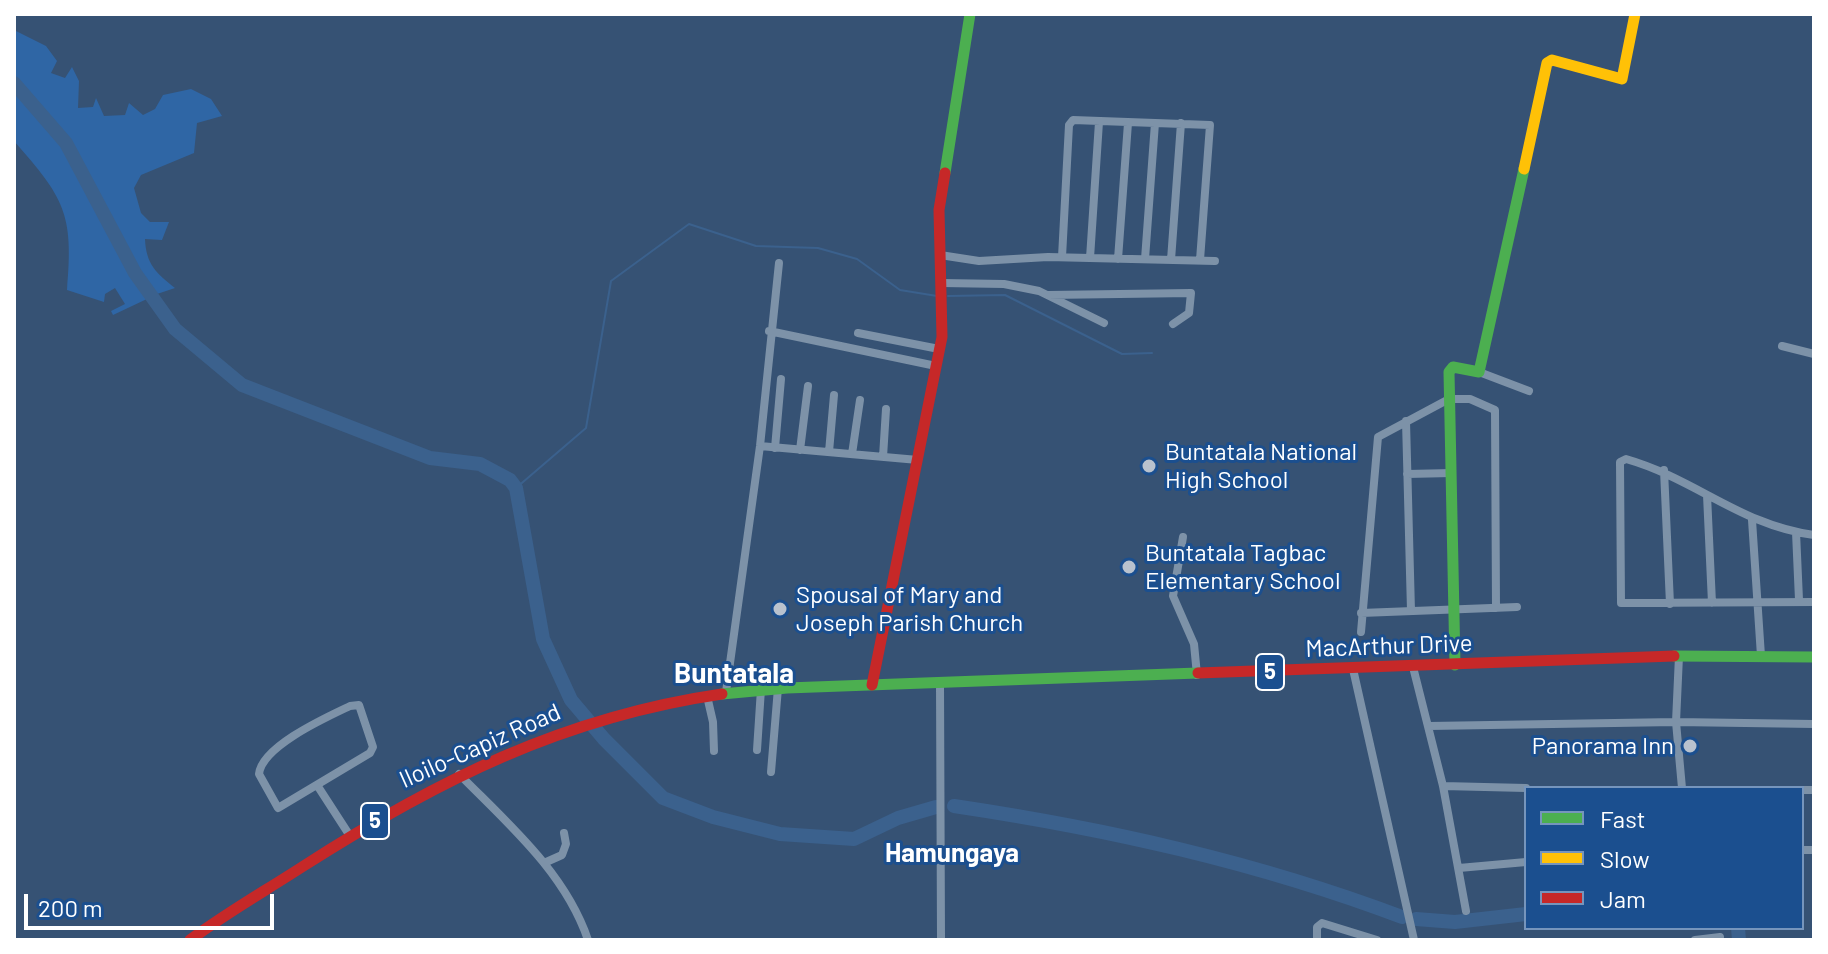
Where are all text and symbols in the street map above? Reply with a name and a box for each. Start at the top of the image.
place label: Buntatala National High School [1165,438,1357,494]
marker: Buntatala National High School [1140,457,1158,475]
place label: Buntatala Tagbac Elementary School [1145,539,1340,595]
marker: Buntatala Tagbac Elementary School [1120,558,1138,576]
place label: Spousal of Mary and Joseph Parish Church [796,581,1023,637]
marker: Spousal of Mary and Joseph Parish Church [771,600,789,618]
street label: MacArthur Drive [1305,629,1473,663]
road number: 5 [1256,654,1284,690]
district label: Buntatala [674,657,794,691]
street label: Iloilo-Capiz Road [395,698,565,794]
place label: Panorama Inn [1532,732,1674,760]
marker: Panorama Inn [1681,737,1699,755]
legend [1524,786,1804,930]
road number: 5 [361,803,389,839]
text: Fast [1600,804,1645,833]
district label: Hamungaya [885,837,1019,869]
text: Slow [1600,844,1649,873]
scale bar [28,878,278,928]
text: Jam [1600,884,1646,913]
text: 200 m [38,893,103,922]

